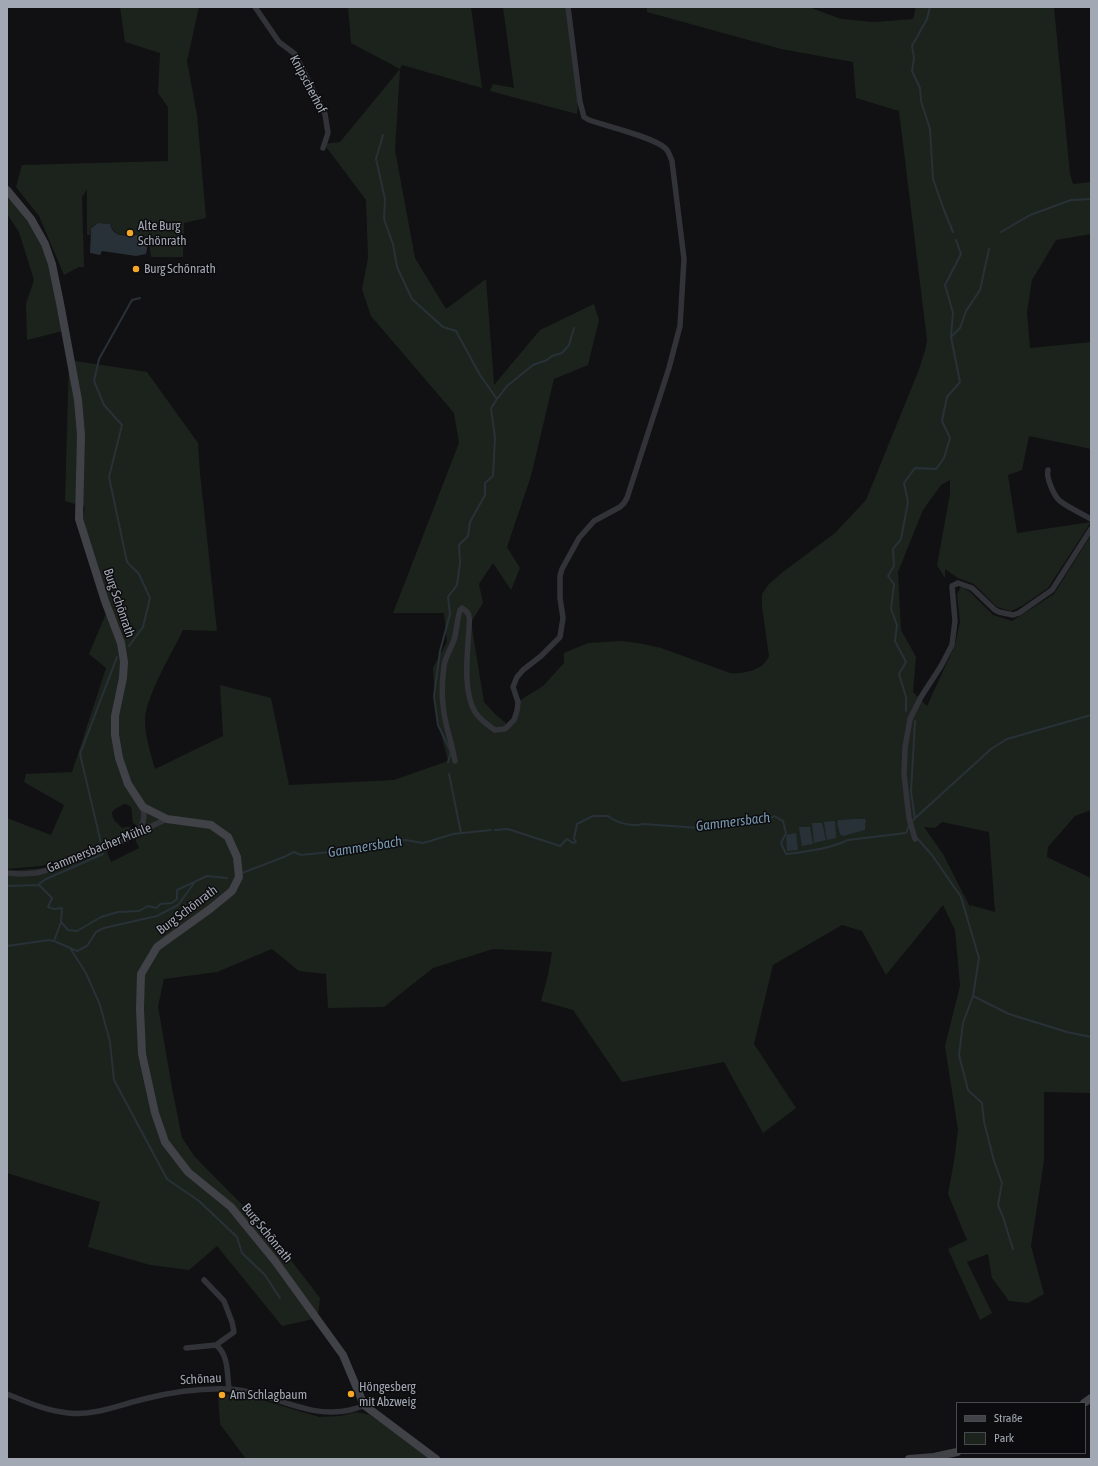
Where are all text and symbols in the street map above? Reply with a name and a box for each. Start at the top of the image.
street label: Knipscherhof [286,52,330,116]
place label: Alte Burg Schönrath [138,218,187,249]
marker: Alte Burg Schönrath [125,228,135,238]
place label: Burg Schönrath [144,261,216,277]
marker: Burg Schönrath [131,264,141,274]
street label: Burg Schönrath [100,566,138,640]
water label: Gammersbach [695,809,771,835]
street label: Gammersbacher Mühle [44,820,154,876]
water label: Gammersbach [327,833,403,861]
street label: Burg Schönrath [154,882,220,938]
street label: Burg Schönrath [238,1200,296,1266]
street label: Schönau [180,1370,222,1388]
place label: Höngesberg mit Abzweig [359,1379,416,1410]
place label: Am Schlagbaum [230,1387,307,1403]
marker: Höngesberg mit Abzweig [346,1389,356,1399]
marker: Am Schlagbaum [217,1390,227,1400]
legend [956,1402,1086,1454]
text: Straße [994,1411,1022,1425]
text: Park [994,1431,1014,1445]

